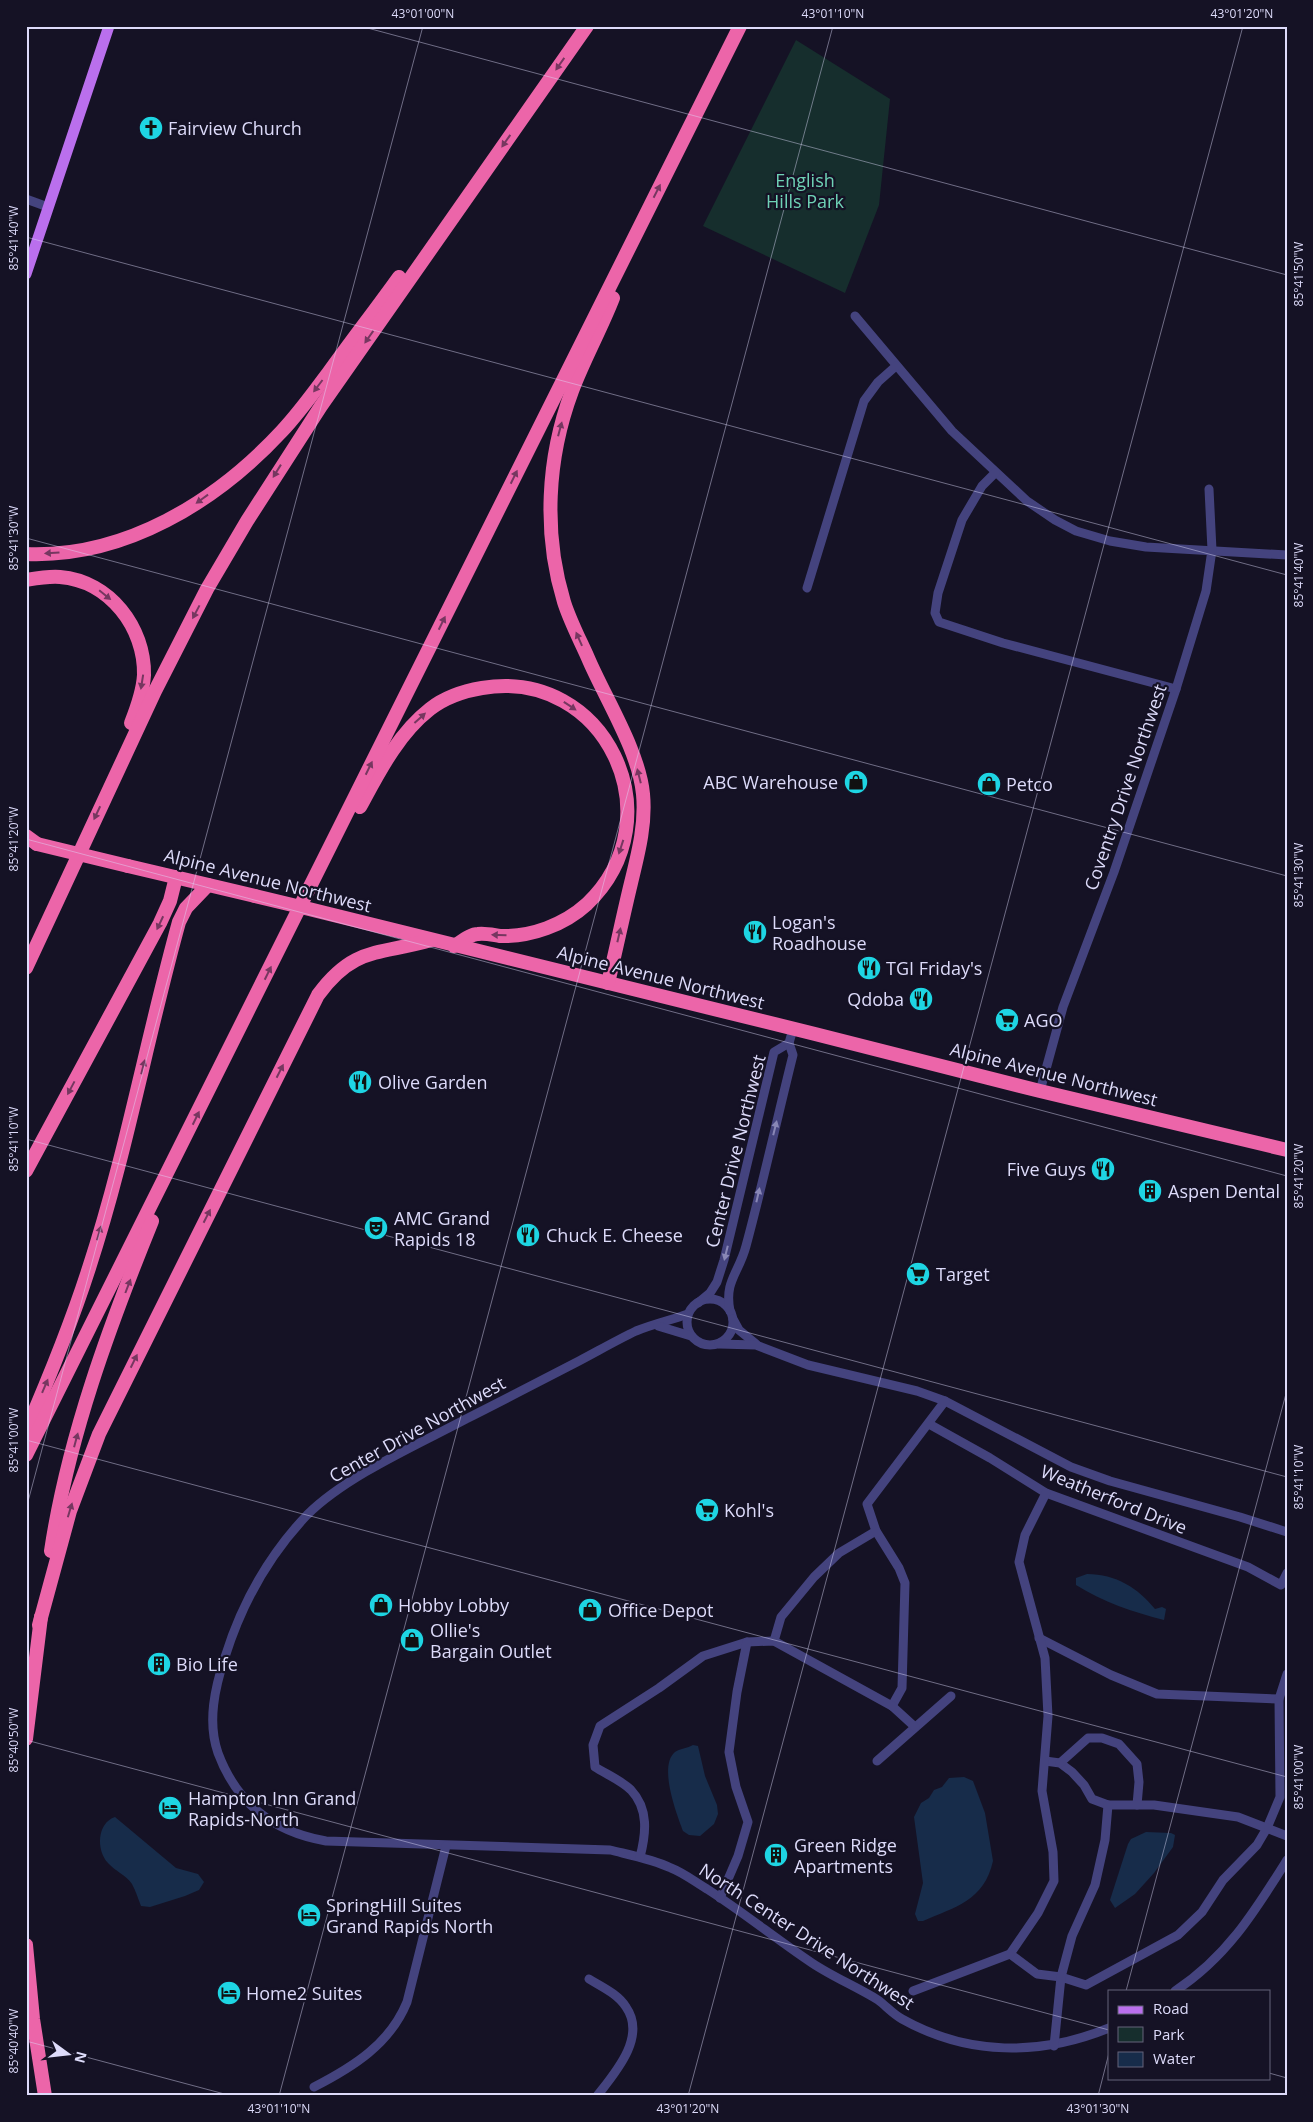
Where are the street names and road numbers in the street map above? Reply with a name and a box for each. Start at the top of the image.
street label: Coventry Drive Northwest [1078,681,1172,893]
street label: Alpine Avenue Northwest [162,843,374,917]
street label: Alpine Avenue Northwest [555,940,767,1014]
street label: Alpine Avenue Northwest [948,1037,1160,1111]
street label: Center Drive Northwest [699,1052,771,1250]
street label: Center Drive Northwest [325,1371,509,1487]
street label: Weatherford Drive [1037,1459,1191,1539]
street label: North Center Drive Northwest [695,1857,919,2015]

